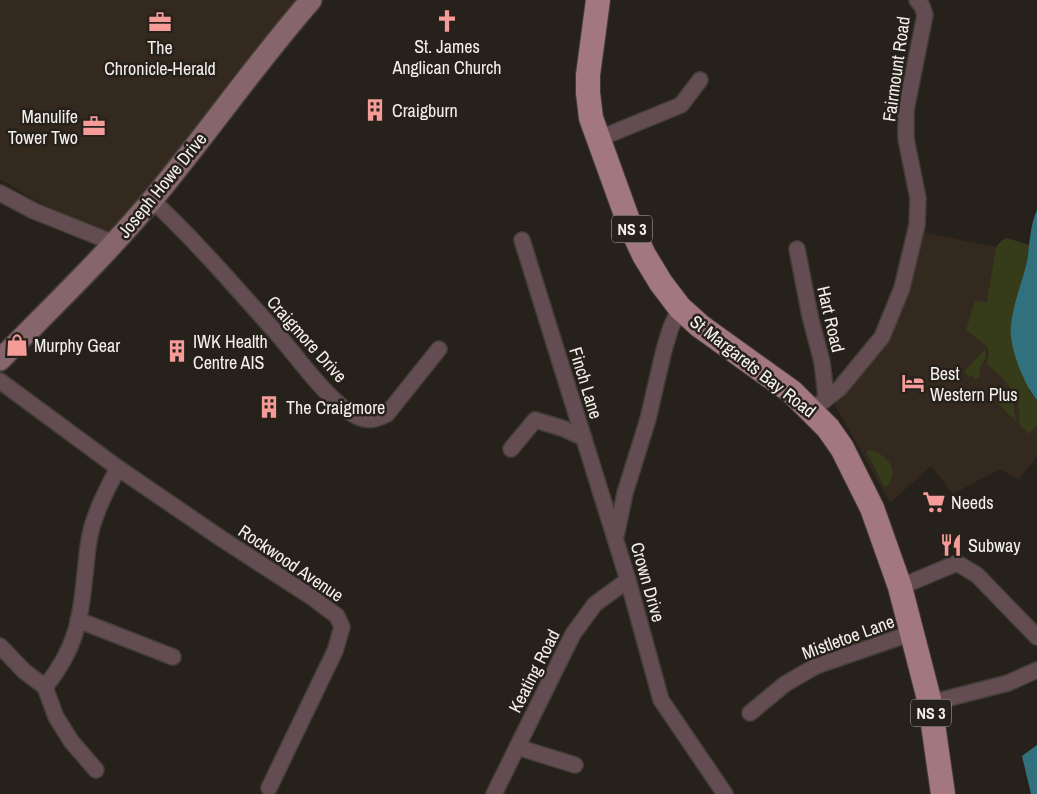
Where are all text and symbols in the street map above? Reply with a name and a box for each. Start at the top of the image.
church icon: St. James Anglican Church [434,8,460,34]
office icon: The Chronicle-Herald [147,9,173,35]
street label: Fairmount Road [876,15,916,123]
place label: St. James Anglican Church [391,34,502,80]
place label: The Chronicle-Herald [104,35,216,81]
building icon: Craigburn [362,97,388,123]
place label: Craigburn [392,98,458,123]
place label: Manulife Tower Two [8,104,78,150]
office icon: Manulife Tower Two [81,113,107,139]
street label: Joseph Howe Drive [112,127,212,243]
road number: NS 3 [612,215,652,242]
street label: Hart Road [811,283,851,355]
street label: Craigmore Drive [261,290,353,388]
street label: St Margarets Bay Road [685,309,821,423]
place label: IWK Health Centre AIS [193,329,268,375]
shop icon: Murphy Gear [4,332,30,358]
place label: Murphy Gear [34,333,120,358]
building icon: IWK Health Centre AIS [164,338,190,364]
street label: Finch Lane [563,344,609,422]
place label: Best Western Plus [930,361,1018,407]
hotel icon: Best Western Plus [900,370,926,396]
building icon: The Craigmore [256,394,282,420]
place label: The Craigmore [286,395,385,420]
supermarket icon: Needs [921,489,947,515]
place label: Needs [951,490,994,515]
street label: Rockwood Avenue [233,519,349,607]
restaurant icon: Subway [938,532,964,558]
place label: Subway [968,533,1021,558]
street label: Crown Drive [625,539,671,625]
street label: Mistletoe Lane [798,609,898,665]
street label: Keating Road [502,625,566,717]
road number: NS 3 [911,700,951,726]

